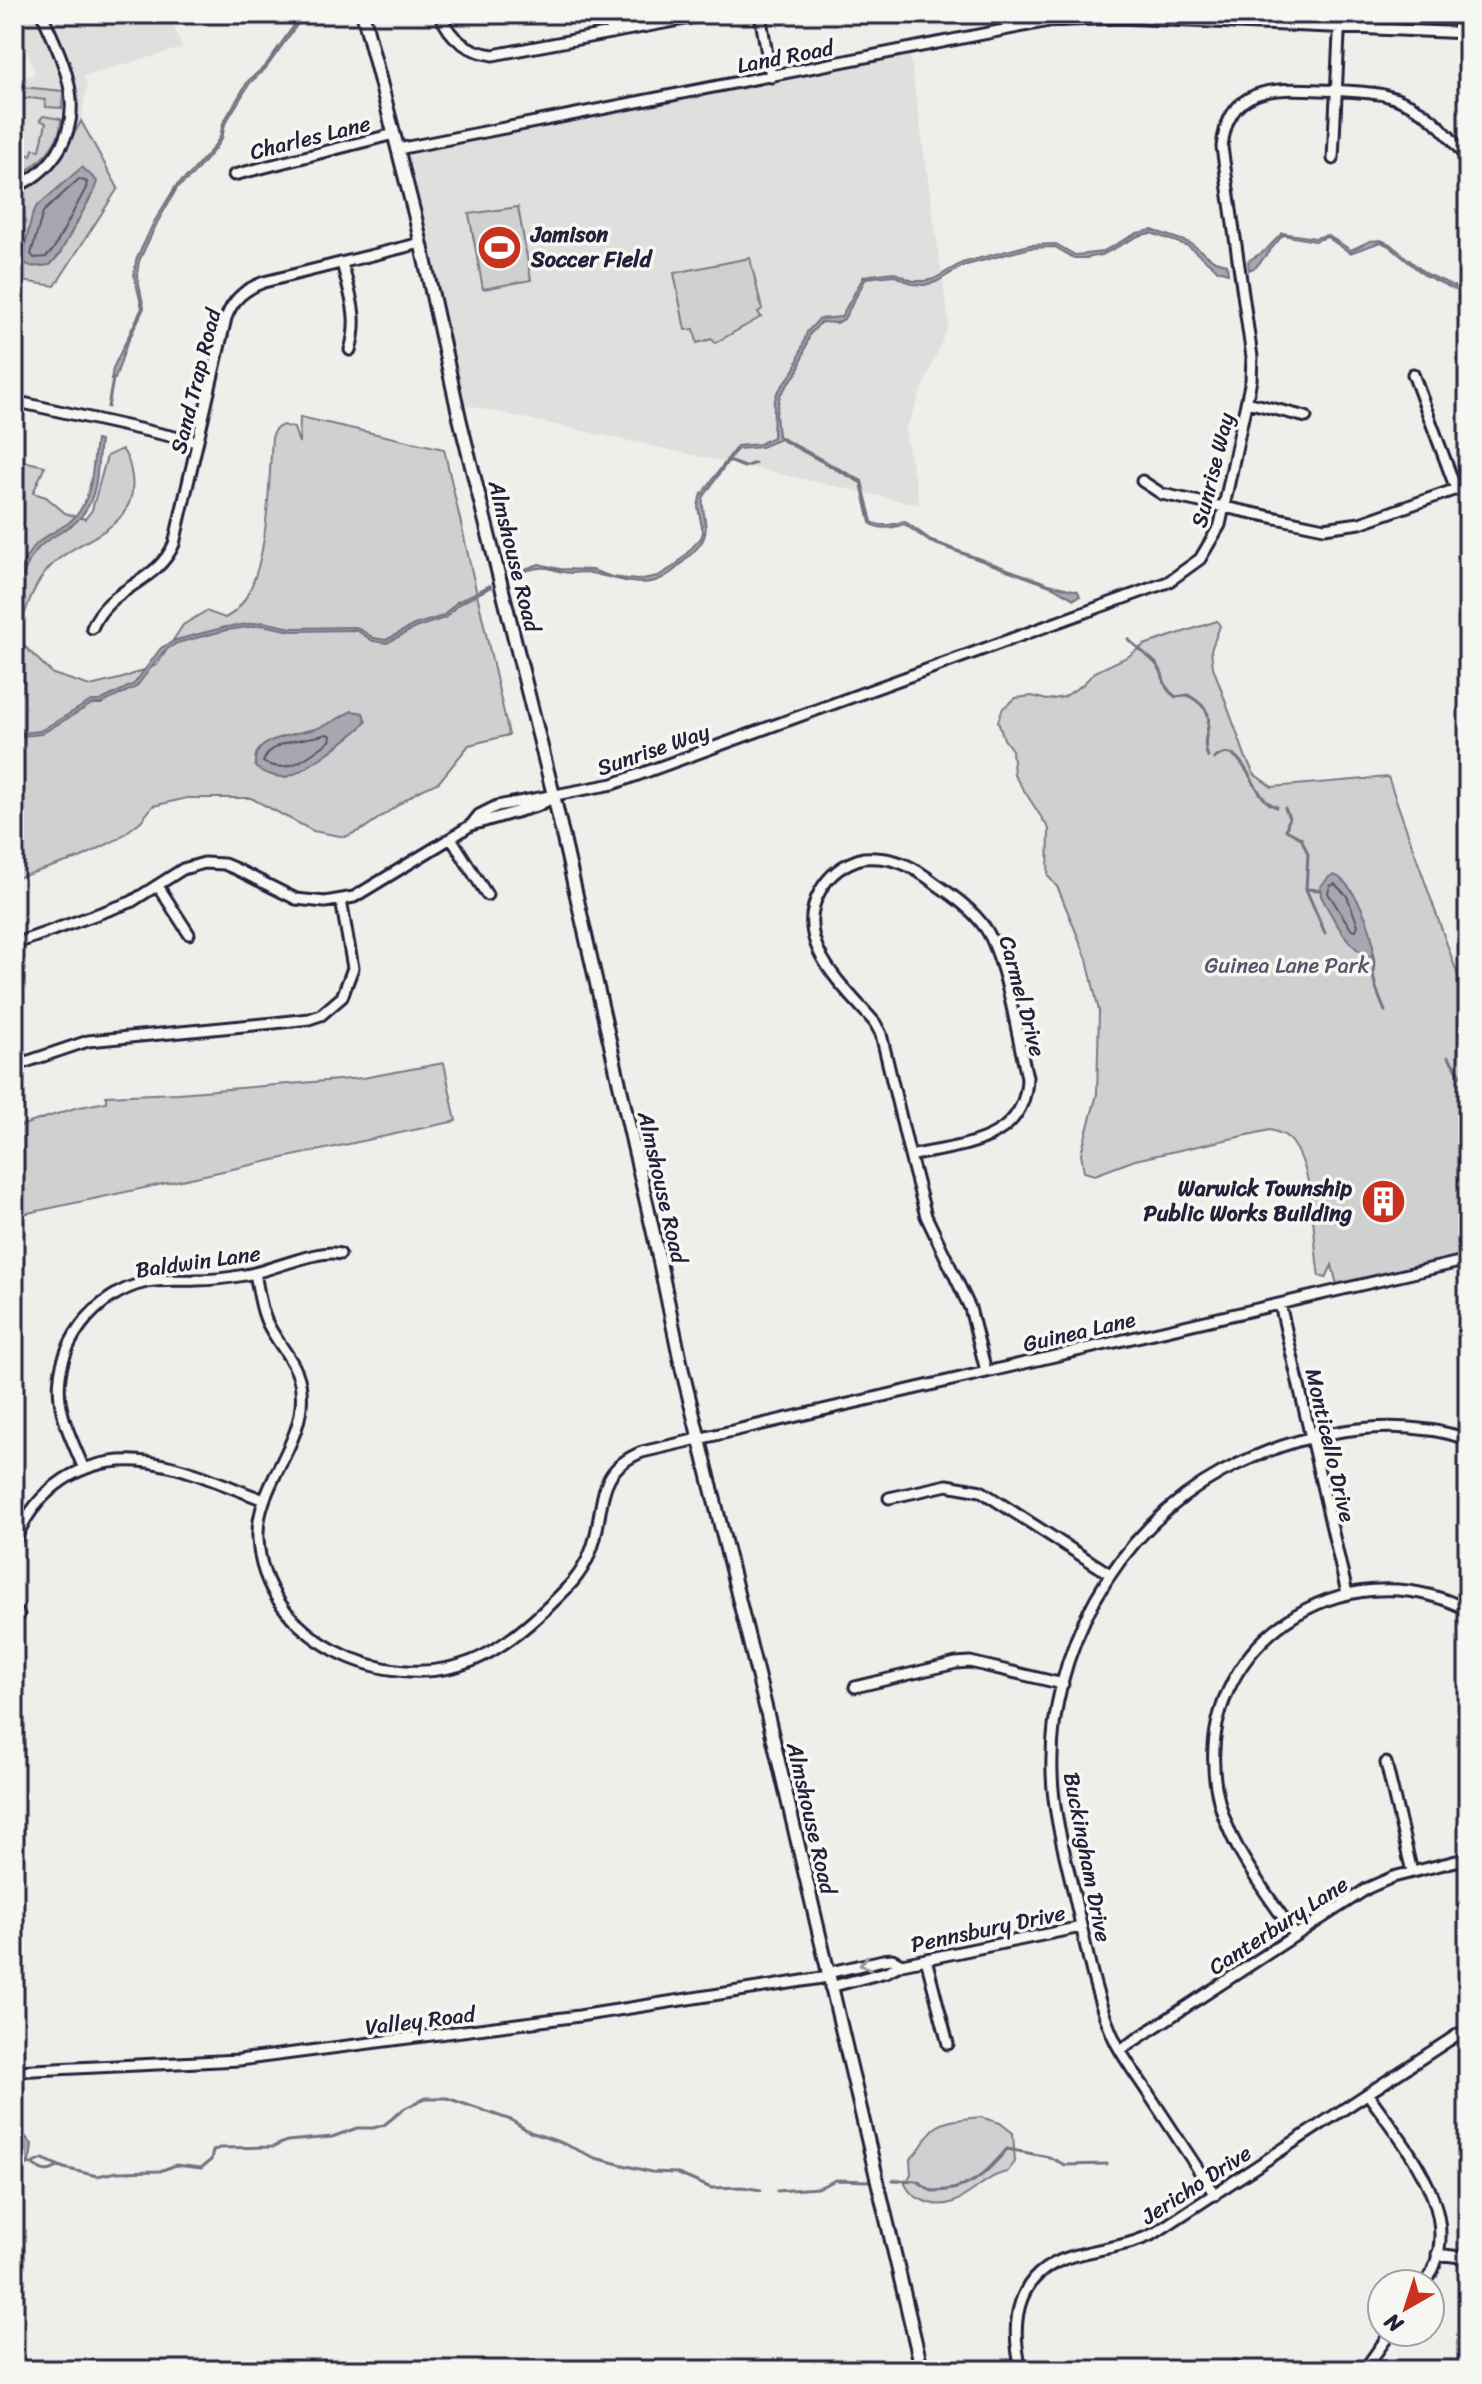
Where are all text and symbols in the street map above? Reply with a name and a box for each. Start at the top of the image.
street label: Land Road [733,28,838,85]
street label: Charles Lane [246,104,375,171]
place label: Jamison Soccer Field [529,215,654,279]
sports icon: Jamison Soccer Field [476,223,524,271]
street label: Sand Trap Road [159,303,233,458]
street label: Sunrise Way [1179,408,1246,532]
street label: Almshouse Road [477,475,552,637]
street label: Sunrise Way [591,712,716,787]
street label: Carmel Drive [988,931,1057,1061]
park label: Guinea Lane Park [1205,946,1370,985]
street label: Almshouse Road [626,1106,699,1268]
place label: Warwick Township Public Works Building [1143,1169,1352,1233]
building icon: Warwick Township Public Works Building [1359,1177,1407,1225]
street label: Baldwin Lane [133,1233,263,1290]
street label: Guinea Lane [1019,1300,1140,1363]
street label: Monticello Drive [1294,1364,1367,1526]
street label: Almshouse Road [775,1737,848,1899]
street label: Buckingham Drive [1052,1769,1123,1945]
street label: Canterbury Lane [1200,1865,1356,1986]
street label: Pennsbury Drive [907,1893,1069,1964]
one-way arrow [858,1955,872,1972]
street label: Valley Road [363,1994,479,2047]
street label: Jericho Drive [1132,2134,1260,2236]
north arrow [1366,2268,1446,2348]
text: N [1375,2303,1413,2344]

